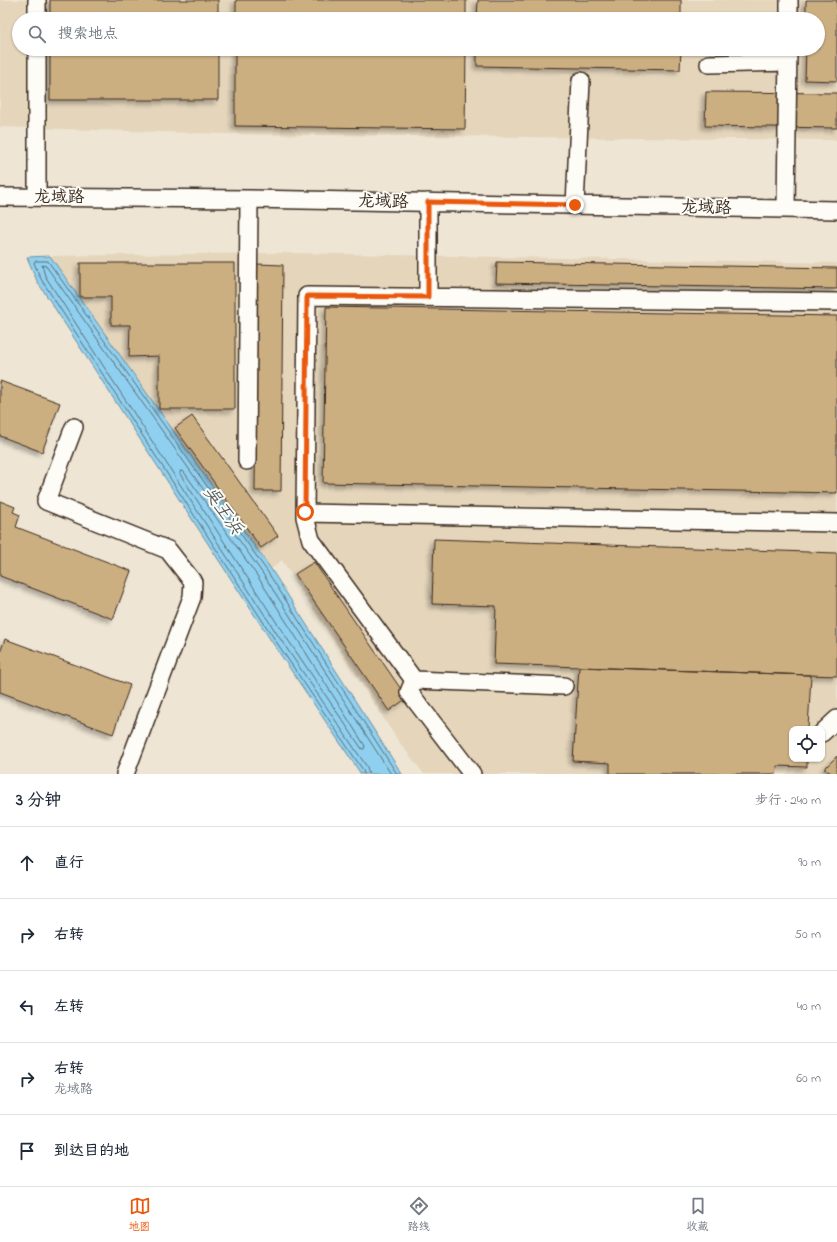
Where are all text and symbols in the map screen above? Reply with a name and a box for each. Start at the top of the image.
search box [12,12,825,56]
icon: search [26,23,48,45]
text: 搜索地点 [58,23,118,45]
street label: 龙域路 [34,185,85,210]
street label: 龙域路 [357,189,409,215]
street label: 龙域路 [680,195,732,221]
route end [566,196,584,214]
water label: 吴王浜 [196,481,249,541]
route start [296,503,314,521]
map controls [789,726,825,762]
button: locate [789,726,825,762]
text: 3 分钟 [16,788,61,813]
text: 步行 · 240 m [755,791,821,810]
icon: ahead [16,852,38,874]
text: 直行 [54,852,84,874]
text: 90 m [798,853,821,872]
icon: right [16,924,38,946]
text: 右转 [54,924,84,946]
text: 50 m [795,925,821,944]
icon: left [16,996,38,1018]
text: 左转 [54,996,84,1018]
text: 40 m [797,997,821,1016]
text: 右转 [54,1058,84,1080]
icon: right [16,1068,38,1090]
text: 60 m [796,1069,821,1088]
text: 龙域路 [54,1080,93,1099]
icon: arrive [16,1140,38,1162]
text: 到达目的地 [54,1140,129,1162]
tab: 地图 [129,1195,151,1235]
tab: 路线 [408,1195,430,1235]
tab: 收藏 [687,1195,709,1235]

